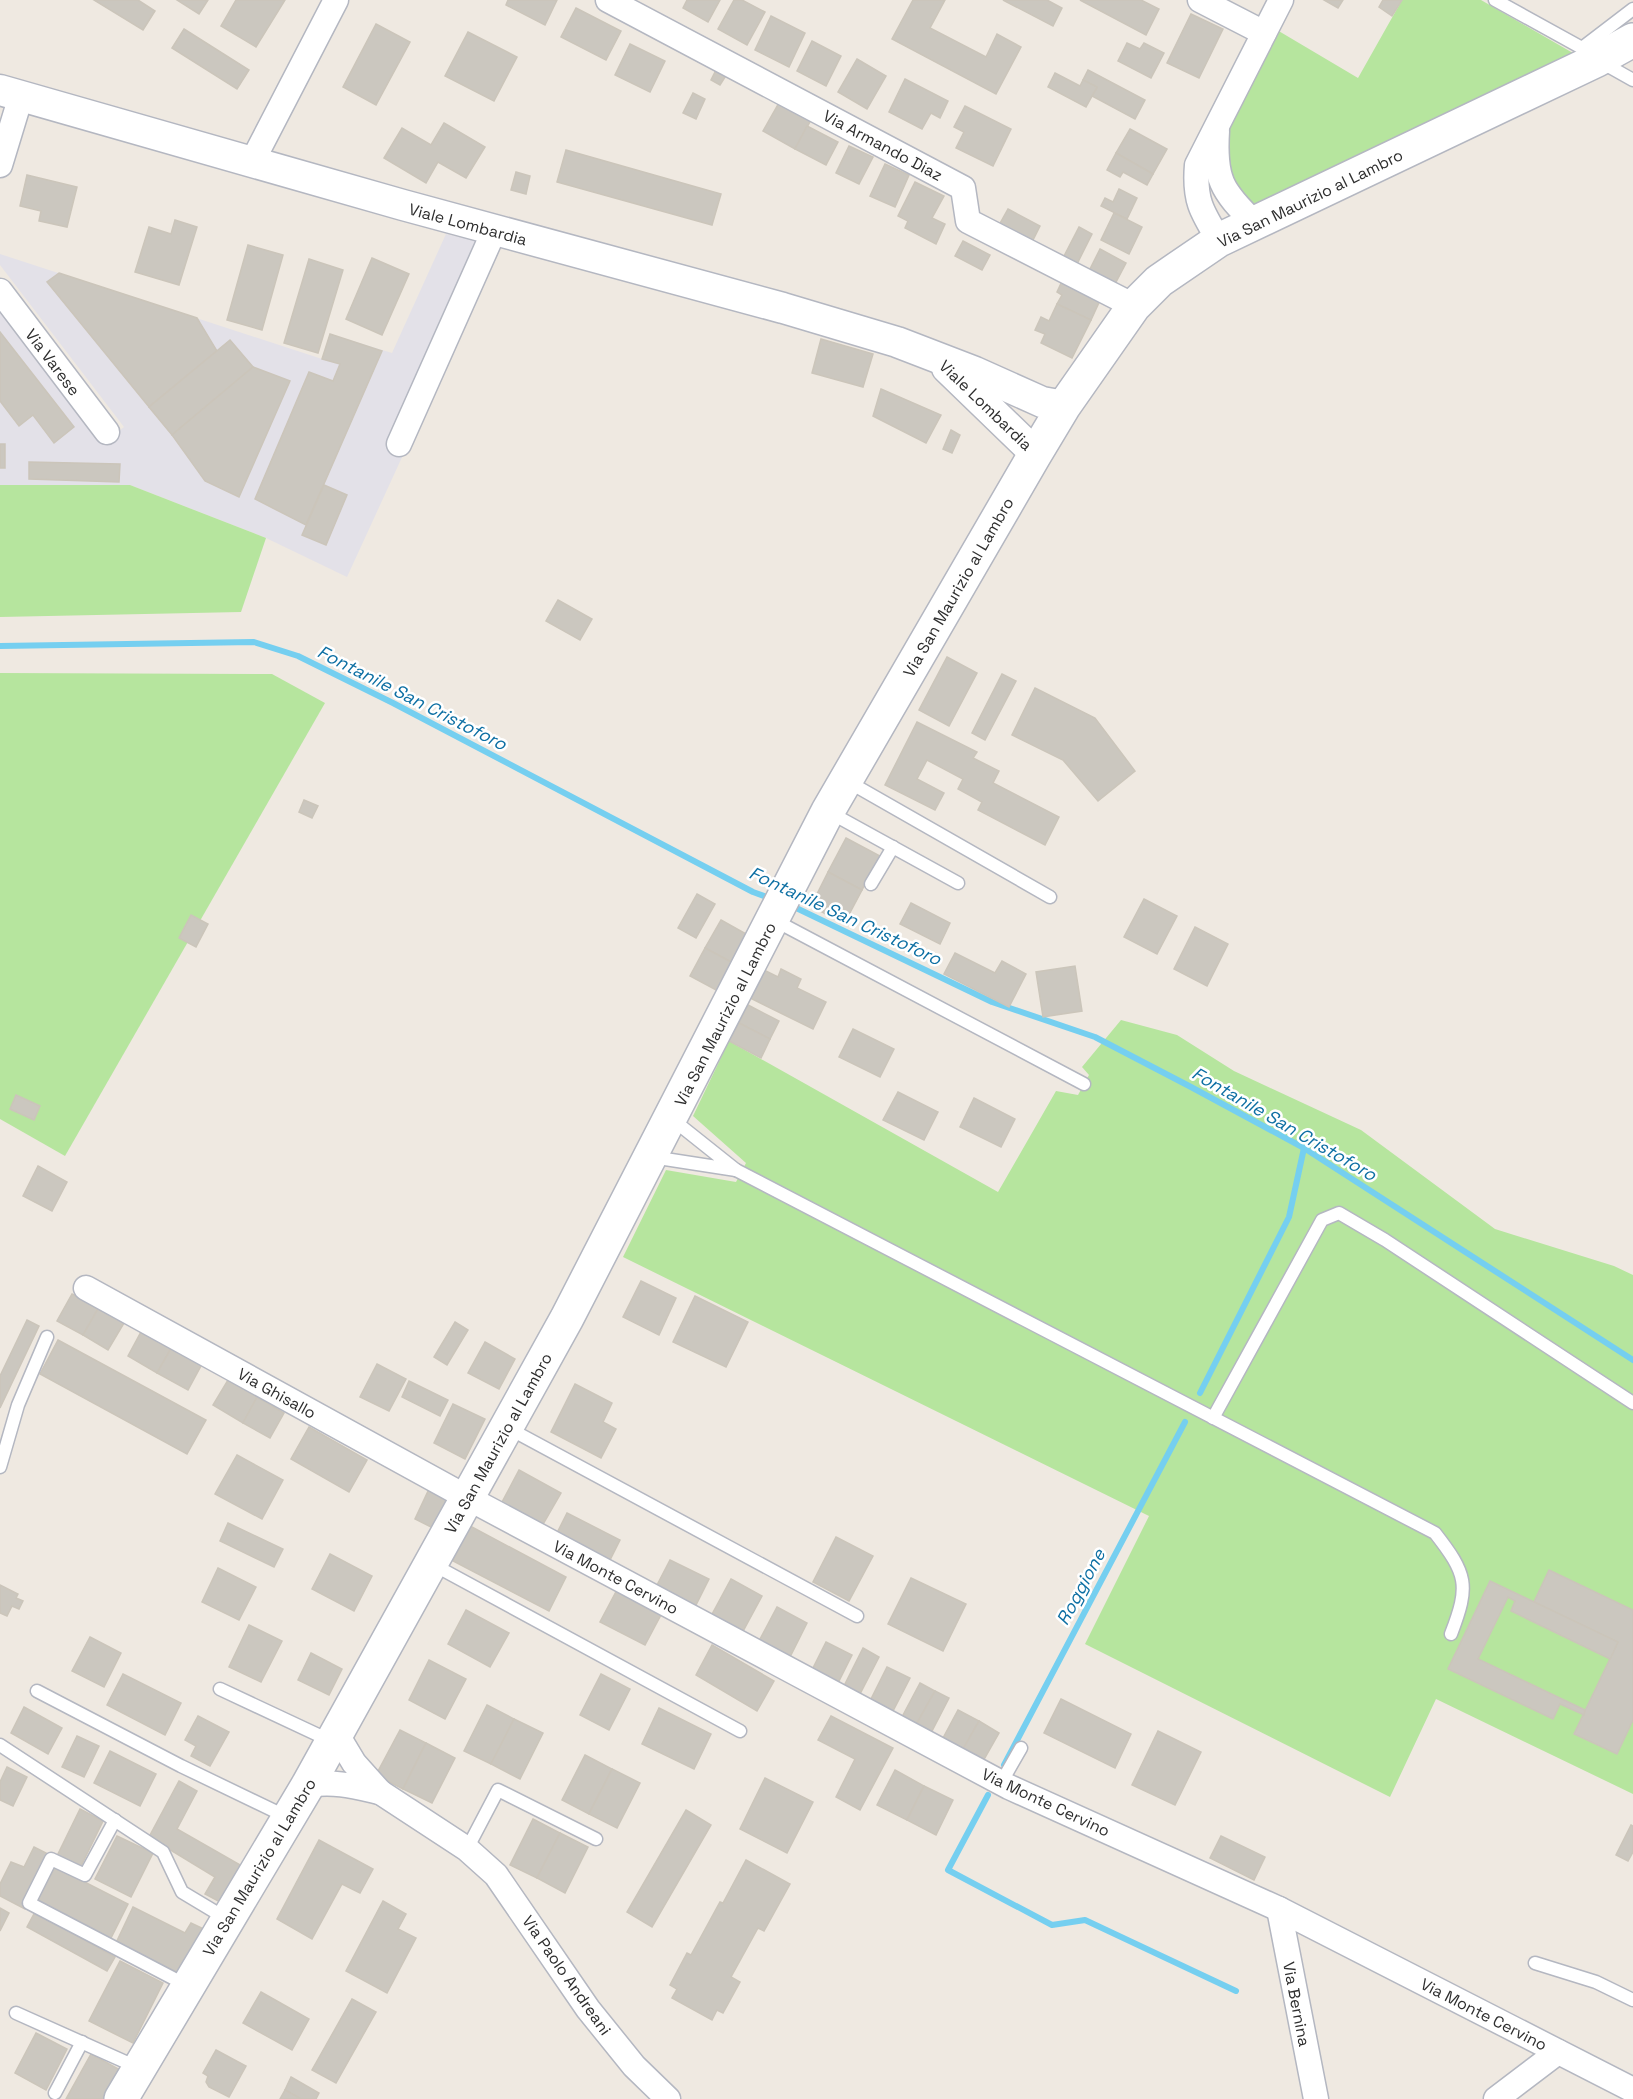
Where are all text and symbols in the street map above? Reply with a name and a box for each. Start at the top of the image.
street label: Via Armando Diaz [819,105,946,186]
street label: Via San Maurizio al Lambro [1214,144,1406,253]
street label: Viale Lombardia [406,199,529,250]
street label: Via Varese [21,325,85,400]
street label: Viale Lombardia [935,356,1037,455]
street label: Via San Maurizio al Lambro [898,494,1018,681]
water label: Fontanile San Cristoforo [314,640,511,756]
water label: Fontanile San Cristoforo [746,861,946,971]
street label: Via San Maurizio al Lambro [670,919,781,1110]
water label: Fontanile San Cristoforo [1188,1061,1381,1186]
street label: Via San Maurizio al Lambro [440,1349,557,1537]
street label: Via Ghisallo [234,1363,320,1424]
street label: Via Monte Cervino [549,1536,682,1619]
water label: Roggione [1051,1544,1111,1629]
street label: Via Monte Cervino [978,1764,1113,1841]
street label: Via San Maurizio al Lambro [198,1775,321,1960]
street label: Via Paolo Andreani [517,1911,616,2039]
street label: Via Bernina [1278,1960,1315,2048]
street label: Via Monte Cervino [1417,1974,1551,2055]

